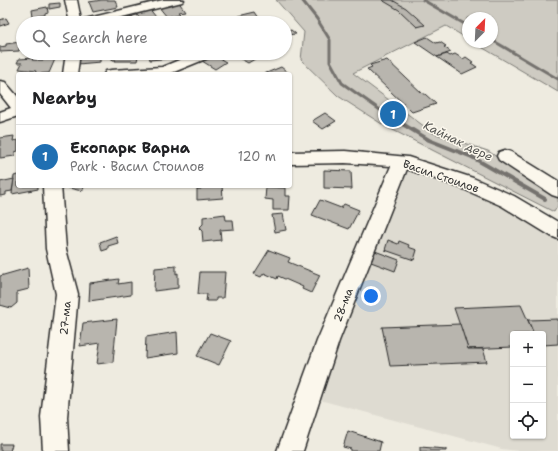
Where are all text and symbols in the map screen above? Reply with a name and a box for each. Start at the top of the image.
north arrow [462,12,498,48]
search box [16,16,292,60]
icon: search [30,27,52,49]
text: Search here [62,28,148,48]
text: Nearby [32,87,97,109]
pin: 1 [380,99,406,129]
water label: Кайнак дере [421,117,496,165]
text: Екопарк Варна [70,138,190,158]
text: 1 [42,148,48,165]
text: 120 m [238,148,276,165]
street label: Васил Стоилов [401,156,481,197]
text: Park · Васил Стоилов [70,158,204,175]
street label: 28-ма [330,286,357,324]
your location [361,286,381,306]
street label: 27-ма [56,300,75,336]
map controls [510,331,546,439]
button: + [510,331,546,367]
button: − [510,367,546,403]
button: locate [510,403,546,439]

